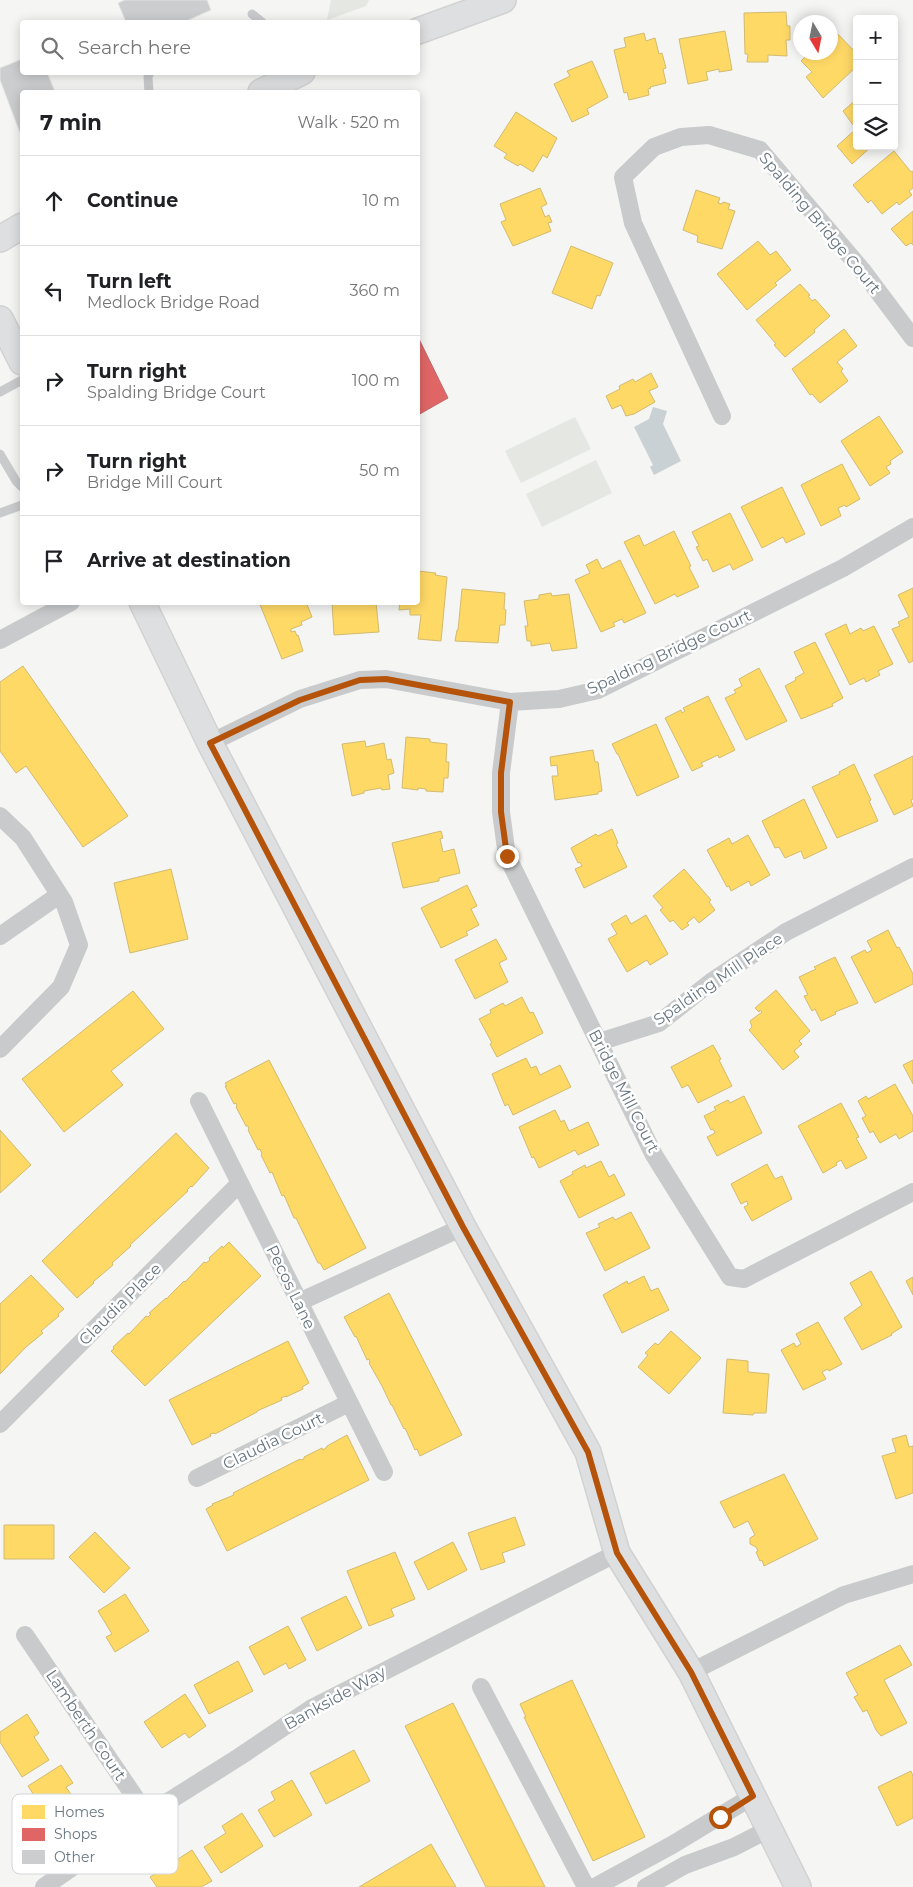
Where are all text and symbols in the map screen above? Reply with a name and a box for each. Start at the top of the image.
north arrow [793,15,838,60]
map controls [853,15,898,150]
button: + [853,15,898,60]
search box [20,20,420,75]
icon: search [38,34,66,62]
text: Search here [78,36,191,59]
button: − [853,60,898,105]
button: layers [853,105,898,150]
text: 7 min [40,110,102,135]
text: Walk · 520 m [298,113,400,132]
street label: Spalding Bridge Court [755,148,885,298]
icon: ahead [40,187,68,215]
text: Continue [87,189,178,212]
text: 10 m [362,191,400,210]
text: Turn left [87,270,172,293]
icon: left [40,277,68,305]
text: 360 m [349,281,400,300]
text: Medlock Bridge Road [87,293,260,312]
text: Turn right [87,360,187,383]
icon: right [40,367,68,395]
text: 100 m [352,371,400,390]
text: Spalding Bridge Court [87,383,266,402]
text: Turn right [87,450,187,473]
icon: right [40,457,68,485]
text: 50 m [359,461,400,480]
text: Bridge Mill Court [87,473,223,492]
icon: arrive [40,547,68,575]
text: Arrive at destination [87,549,291,572]
street label: Spalding Bridge Court [584,605,754,698]
route end [496,845,519,868]
street label: Spalding Mill Place [650,929,786,1029]
street label: Bridge Mill Court [585,1026,663,1156]
street label: Pecos Lane [262,1242,320,1332]
street label: Claudia Place [75,1259,165,1349]
street label: Claudia Court [220,1408,327,1474]
street label: Bankside Way [281,1662,389,1734]
street label: Lamberth Court [42,1666,130,1784]
legend [12,1794,178,1874]
text: Homes [54,1803,104,1821]
route start [709,1806,732,1829]
text: Shops [54,1825,97,1843]
text: Other [54,1848,95,1866]

